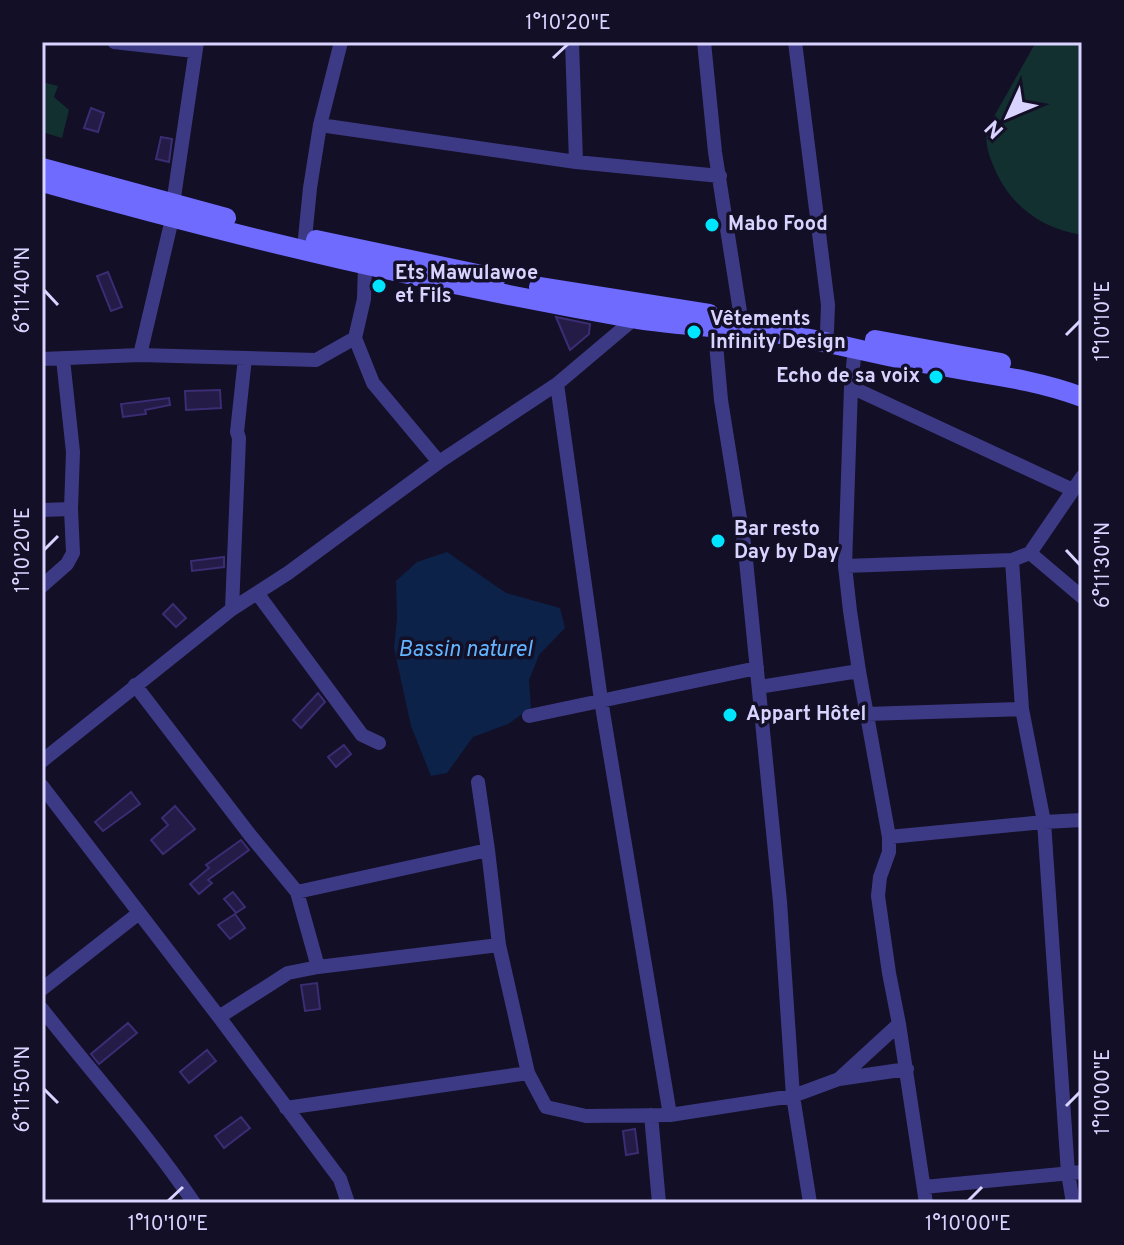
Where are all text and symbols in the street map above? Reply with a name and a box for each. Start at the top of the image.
text: 1°10'20"E [525,11,611,37]
north arrow [968,76,1048,156]
text: N [980,113,1011,143]
place label: Mabo Food [728,212,828,238]
marker: Mabo Food [703,216,721,234]
text: 6°11'40"N [11,247,37,333]
place label: Ets Mawulawoe et Fils [395,261,538,310]
marker: Ets Mawulawoe et Fils [370,277,388,295]
text: 1°10'10"E [1091,281,1117,361]
place label: Vêtements Infinity Design [710,307,846,356]
marker: Vêtements Infinity Design [685,323,703,341]
place label: Echo de sa voix [776,364,920,390]
marker: Echo de sa voix [927,368,945,386]
text: 1°10'20"E [11,507,37,593]
place label: Bar resto Day by Day [734,517,839,566]
text: 6°11'30"N [1091,522,1117,608]
marker: Bar resto Day by Day [709,532,727,550]
water label: Bassin naturel [398,637,533,664]
place label: Appart Hôtel [746,702,866,728]
marker: Appart Hôtel [721,706,739,724]
text: 6°11'50"N [11,1046,37,1132]
text: 1°10'00"E [1091,1049,1117,1135]
text: 1°10'10"E [128,1212,208,1238]
text: 1°10'00"E [925,1212,1011,1238]

